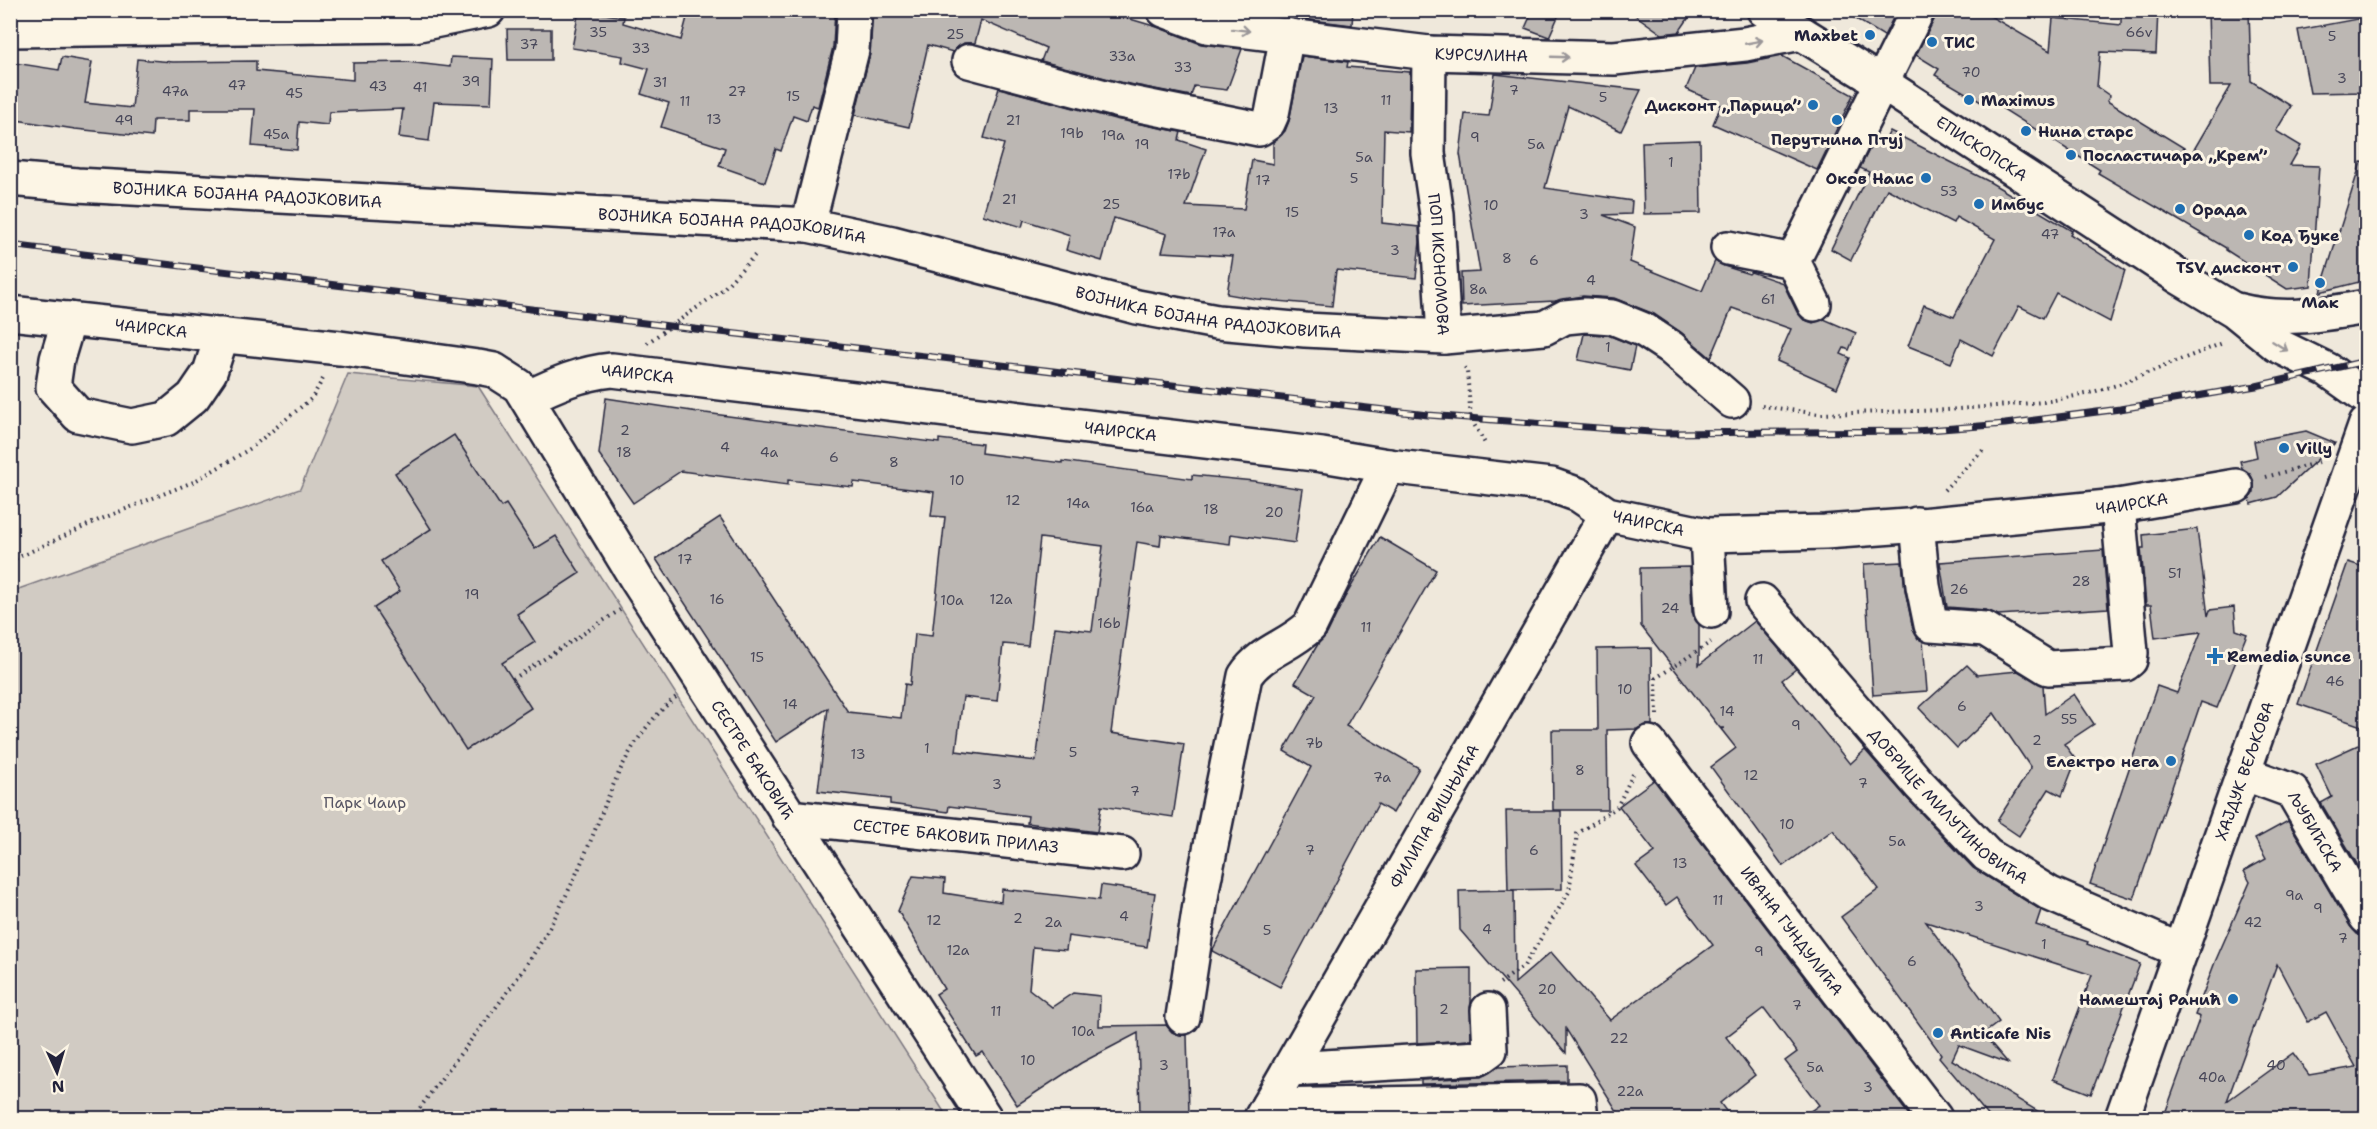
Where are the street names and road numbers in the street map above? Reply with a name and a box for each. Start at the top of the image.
street label: КУРСУЛИНА [1434,43,1528,66]
street label: ЕПИСКОПСКА [1932,111,2031,186]
street label: ВОЈНИКА БОЈАНА РАДОЈКОВИЋА [112,176,383,212]
street label: ПОП ИКОНОМОВА [1423,192,1454,336]
street label: ВОЈНИКА БОЈАНА РАДОЈКОВИЋА [598,203,868,248]
street label: ВОЈНИКА БОЈАНА РАДОЈКОВИЋА [1073,281,1342,342]
street label: ЧАИРСКА [114,314,189,342]
street label: ЧАИРСКА [600,359,675,388]
street label: ЧАИРСКА [1083,416,1158,446]
street label: ЧАИРСКА [2095,487,2170,519]
street label: ЧАИРСКА [1611,505,1686,540]
street label: СЕСТРЕ БАКОВИЋ [707,696,800,823]
street label: ХАЈДУК ВЕЉКОВА [2210,699,2278,843]
street label: ДОБРИЦЕ МИЛУТИНОВИЋА [1865,723,2032,888]
street label: ФИЛИПА ВИШЊИЋА [1384,740,1484,892]
street label: ЉУБИЋСКА [2284,787,2348,876]
street label: СЕСТРЕ БАКОВИЋ ПРИЛАЗ [852,814,1060,857]
street label: ИВАНА ГУНДУЛИЋА [1736,862,1848,999]

